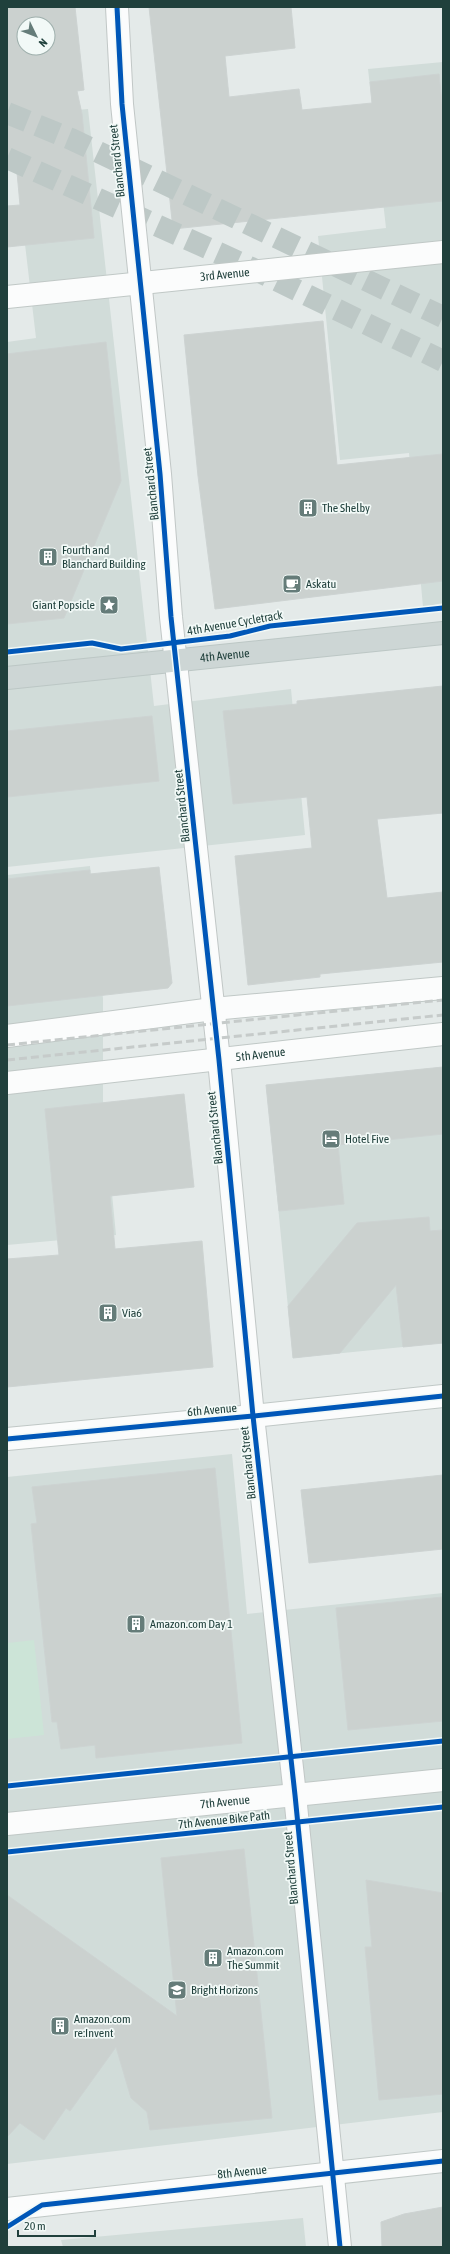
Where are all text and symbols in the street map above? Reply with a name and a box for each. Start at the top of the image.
north arrow [16,16,56,56]
text: N [37,36,50,49]
street label: Blanchard Street [106,123,128,198]
street label: 3rd Avenue [199,265,250,284]
street label: Blanchard Street [140,446,162,521]
building icon: The Shelby [297,497,319,519]
place label: The Shelby [322,501,370,515]
place label: Fourth and Blanchard Building [62,543,147,571]
building icon: Fourth and Blanchard Building [37,546,59,568]
cafe icon: Askatu [281,573,303,595]
place label: Askatu [306,577,336,591]
place icon: Giant Popsicle [98,594,120,616]
place label: Giant Popsicle [32,598,95,612]
street label: 4th Avenue Cycletrack [186,608,285,638]
street label: 4th Avenue [199,646,250,665]
street label: Blanchard Street [171,768,193,843]
street label: 5th Avenue [235,1045,286,1064]
street label: Blanchard Street [204,1090,226,1165]
hotel icon: Hotel Five [320,1128,342,1150]
place label: Hotel Five [345,1132,389,1146]
building icon: Via6 [97,1302,119,1324]
place label: Via6 [122,1306,142,1320]
street label: 6th Avenue [187,1401,237,1419]
street label: Blanchard Street [237,1425,259,1500]
building icon: Amazon.com Day 1 [125,1613,147,1635]
place label: Amazon.com Day 1 [150,1617,233,1631]
street label: 7th Avenue [199,1793,250,1811]
street label: 7th Avenue Bike Path [177,1808,271,1832]
street label: Blanchard Street [281,1830,301,1905]
place label: Amazon.com The Summit [227,1944,284,1972]
building icon: Amazon.com The Summit [202,1947,224,1969]
school or university icon: Bright Horizons [166,1979,188,2001]
place label: Bright Horizons [191,1983,258,1997]
place label: Amazon.com re:Invent [74,2012,131,2040]
building icon: Amazon.com re:Invent [49,2015,71,2037]
street label: 8th Avenue [217,2162,267,2182]
scale bar [18,2212,95,2238]
text: 20 m [24,2219,46,2233]

